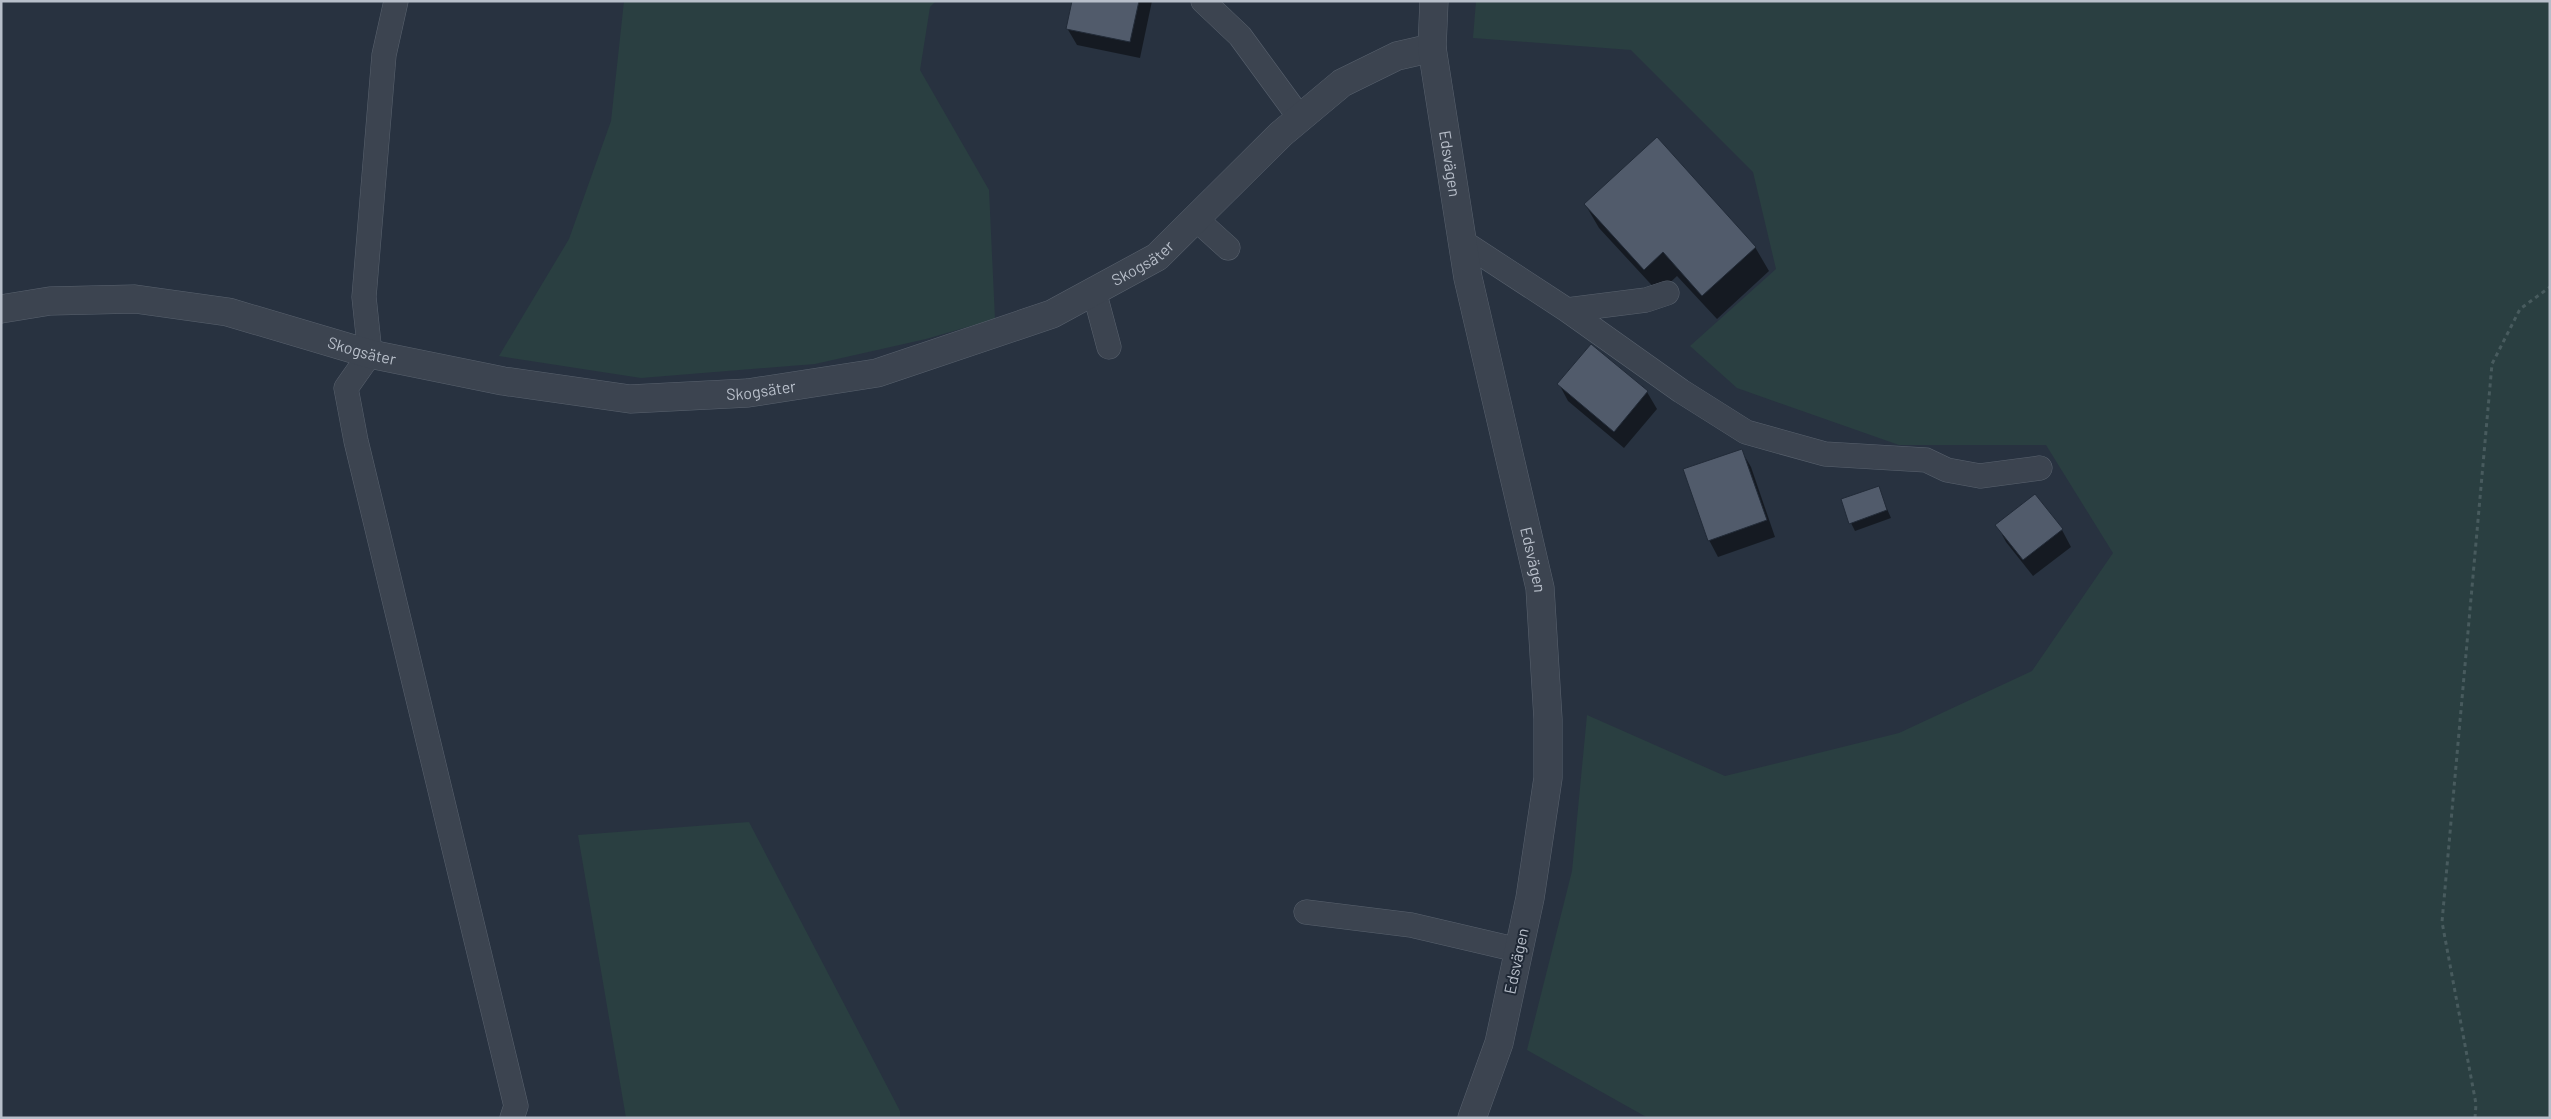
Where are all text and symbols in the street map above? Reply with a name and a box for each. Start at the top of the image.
street label: Edsvägen [1436,129,1465,198]
street label: Skogsäter [1108,236,1177,289]
street label: Skogsäter [326,332,398,368]
street label: Skogsäter [726,376,797,403]
street label: Edsvägen [1517,525,1550,593]
street label: Edsvägen [1499,926,1532,996]

